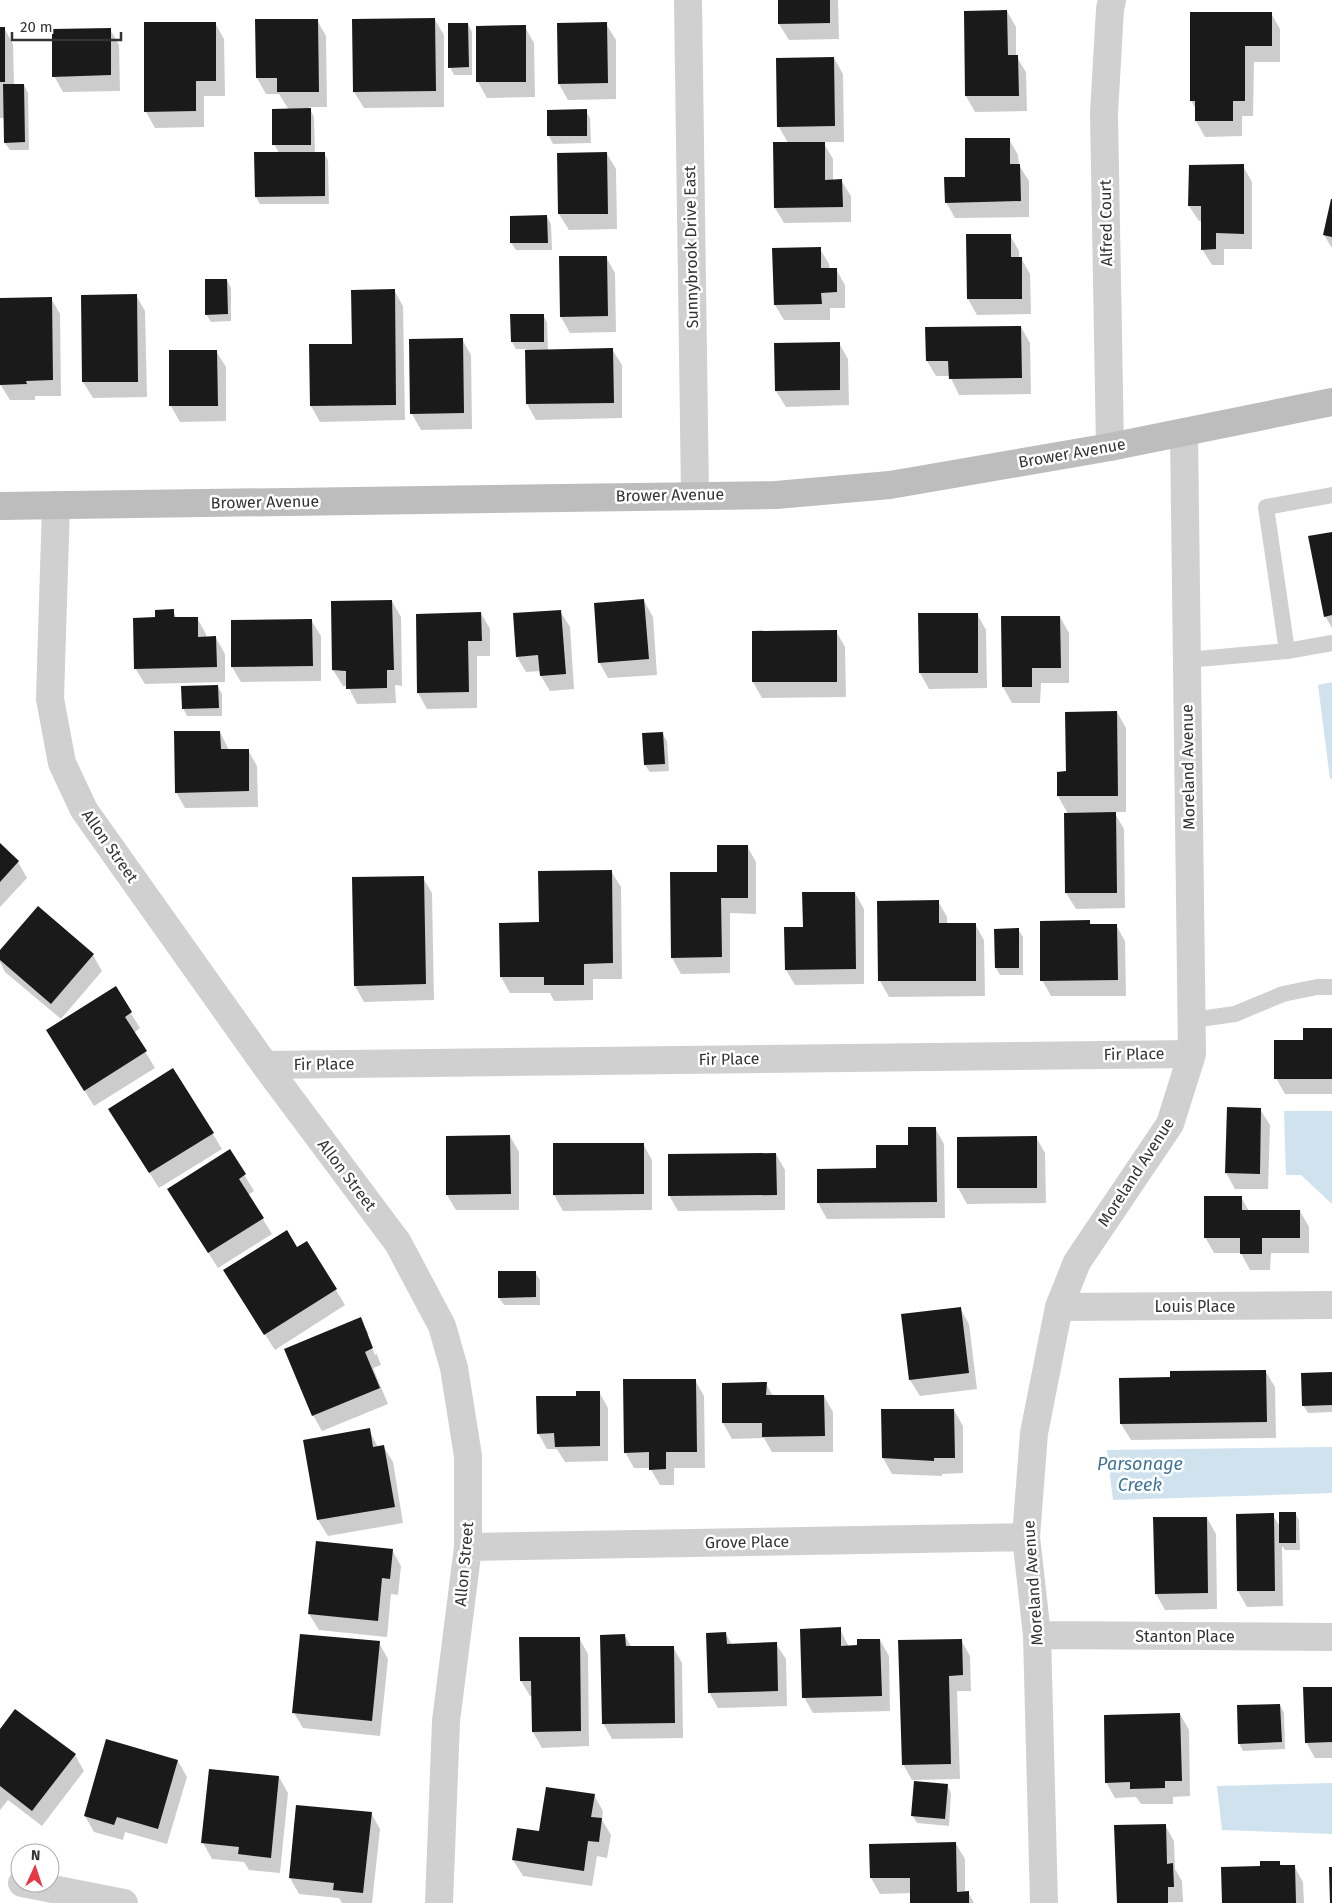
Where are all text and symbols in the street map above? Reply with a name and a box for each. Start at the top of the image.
scale bar [12,10,121,42]
text: 20 m [20,18,53,36]
street label: Sunnybrook Drive East [680,165,702,329]
street label: Alfred Court [1096,179,1116,267]
street label: Brower Avenue [1017,434,1127,472]
street label: Brower Avenue [616,485,724,505]
street label: Brower Avenue [211,492,319,512]
street label: Moreland Avenue [1177,704,1199,830]
street label: Allon Street [78,806,142,886]
street label: Fir Place [1103,1044,1165,1064]
street label: Fir Place [698,1049,760,1069]
street label: Fir Place [293,1054,355,1074]
street label: Moreland Avenue [1094,1114,1178,1230]
street label: Allon Street [314,1135,380,1215]
street label: Louis Place [1155,1297,1235,1316]
water label: Parsonage Creek [1097,1453,1183,1496]
street label: Moreland Avenue [1019,1520,1047,1646]
street label: Allon Street [451,1521,477,1607]
street label: Grove Place [705,1532,789,1552]
street label: Stanton Place [1135,1627,1235,1646]
north arrow [10,1843,60,1893]
text: N [31,1847,41,1864]

